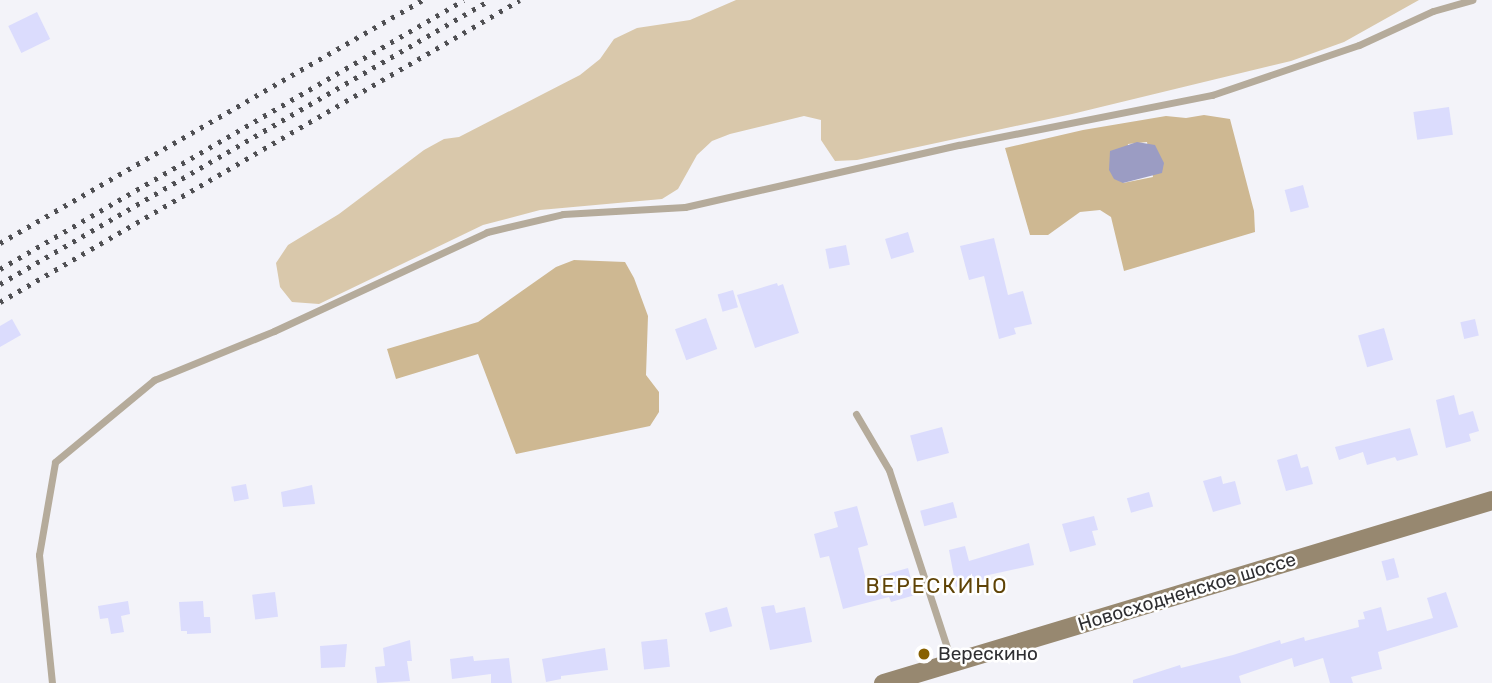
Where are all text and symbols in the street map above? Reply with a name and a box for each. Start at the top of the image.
street label: Новосходненское шоссе [1075,548,1299,636]
district label: ВЕРЕСКИНО [867,573,1007,599]
place label: Верескино [938,643,1038,665]
marker: Верескино [916,646,932,662]

